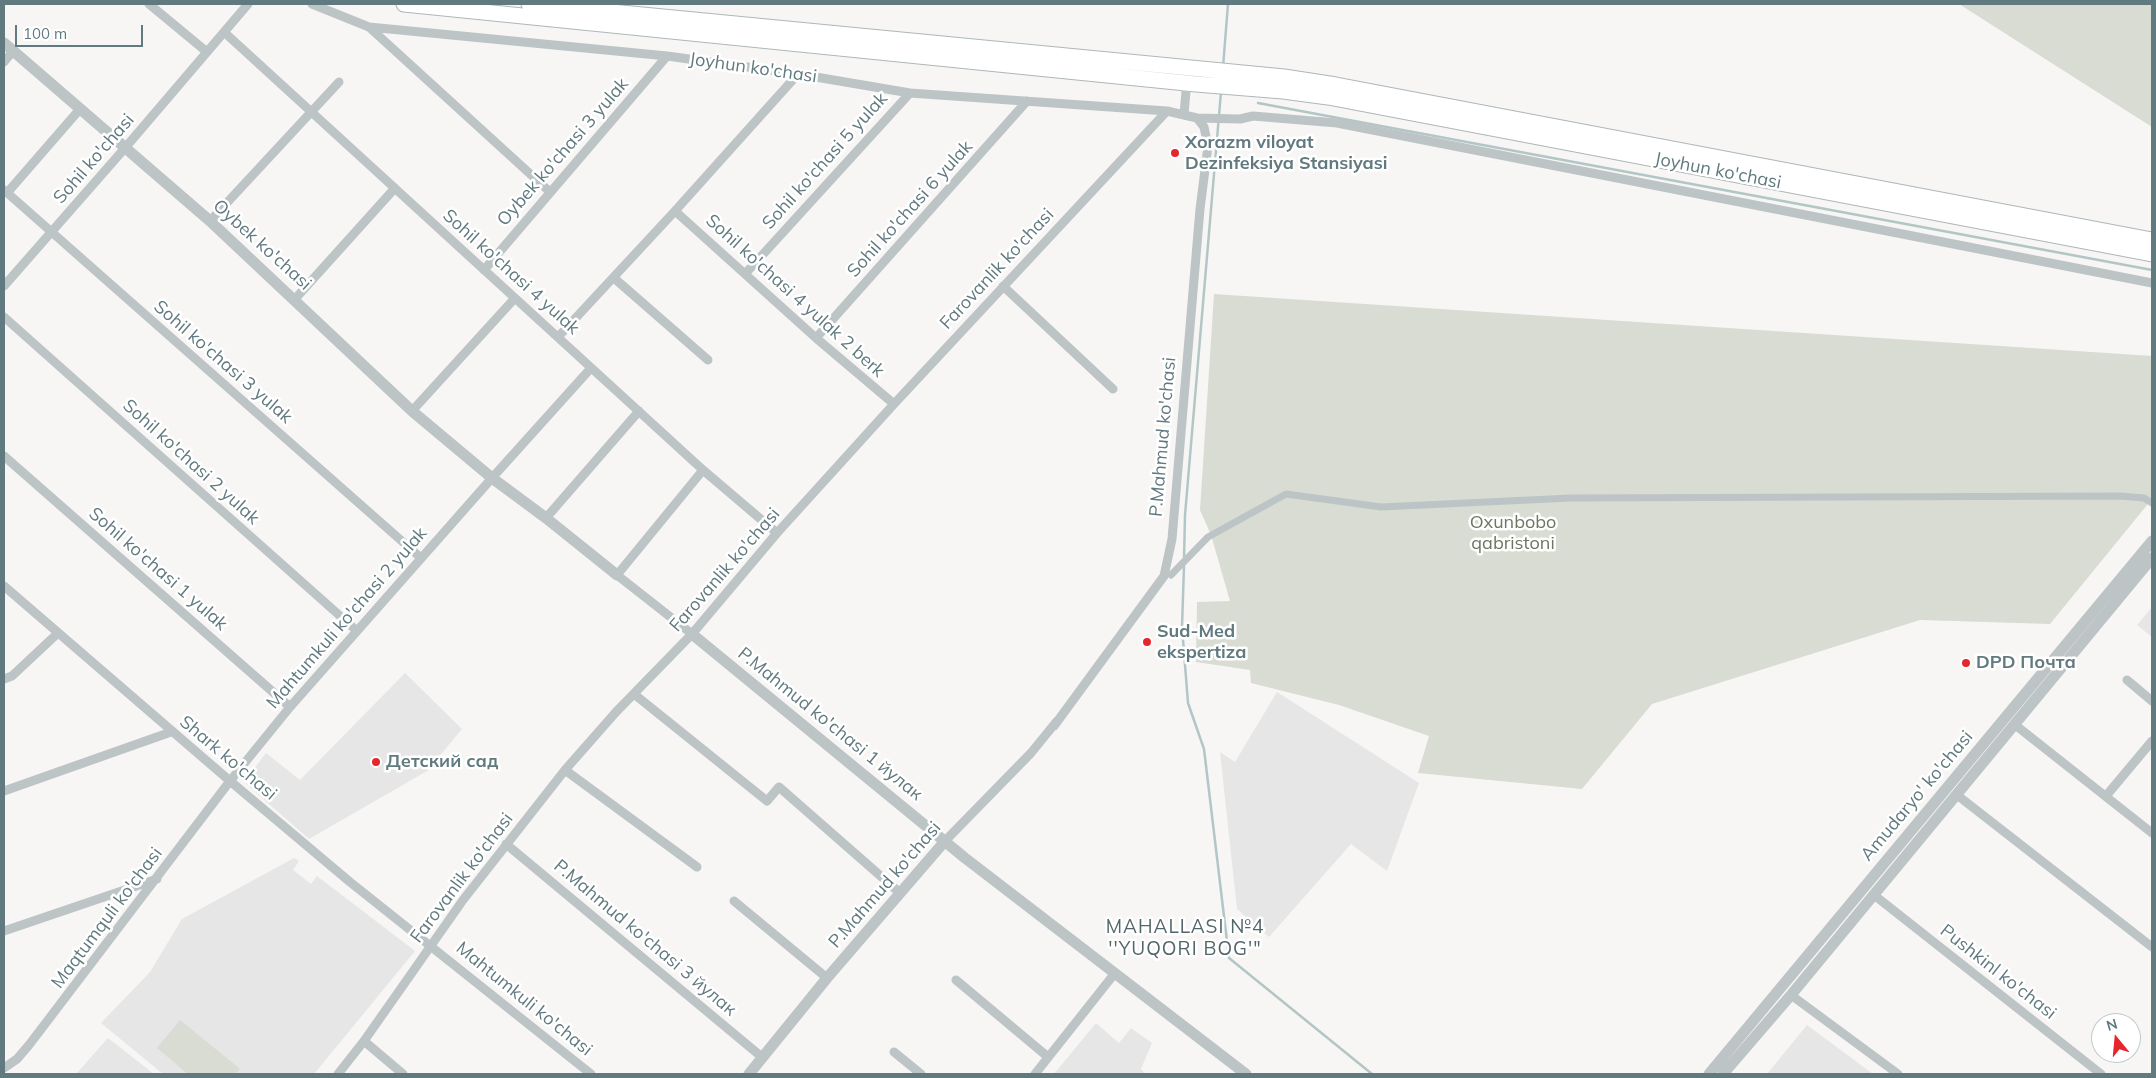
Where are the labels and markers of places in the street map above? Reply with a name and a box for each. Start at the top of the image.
place label: Xorazm viloyat Dezinfeksiya Stansiyasi [1185,132,1387,174]
marker: Xorazm viloyat Dezinfeksiya Stansiyasi [1169,147,1181,159]
place label: Sud-Med ekspertiza [1157,621,1246,664]
marker: Sud-Med ekspertiza [1141,636,1153,648]
place label: DPD Почта [1976,652,2076,674]
marker: DPD Почта [1960,657,1972,669]
place label: Детский сад [386,751,498,773]
marker: Детский сад [370,756,382,768]

